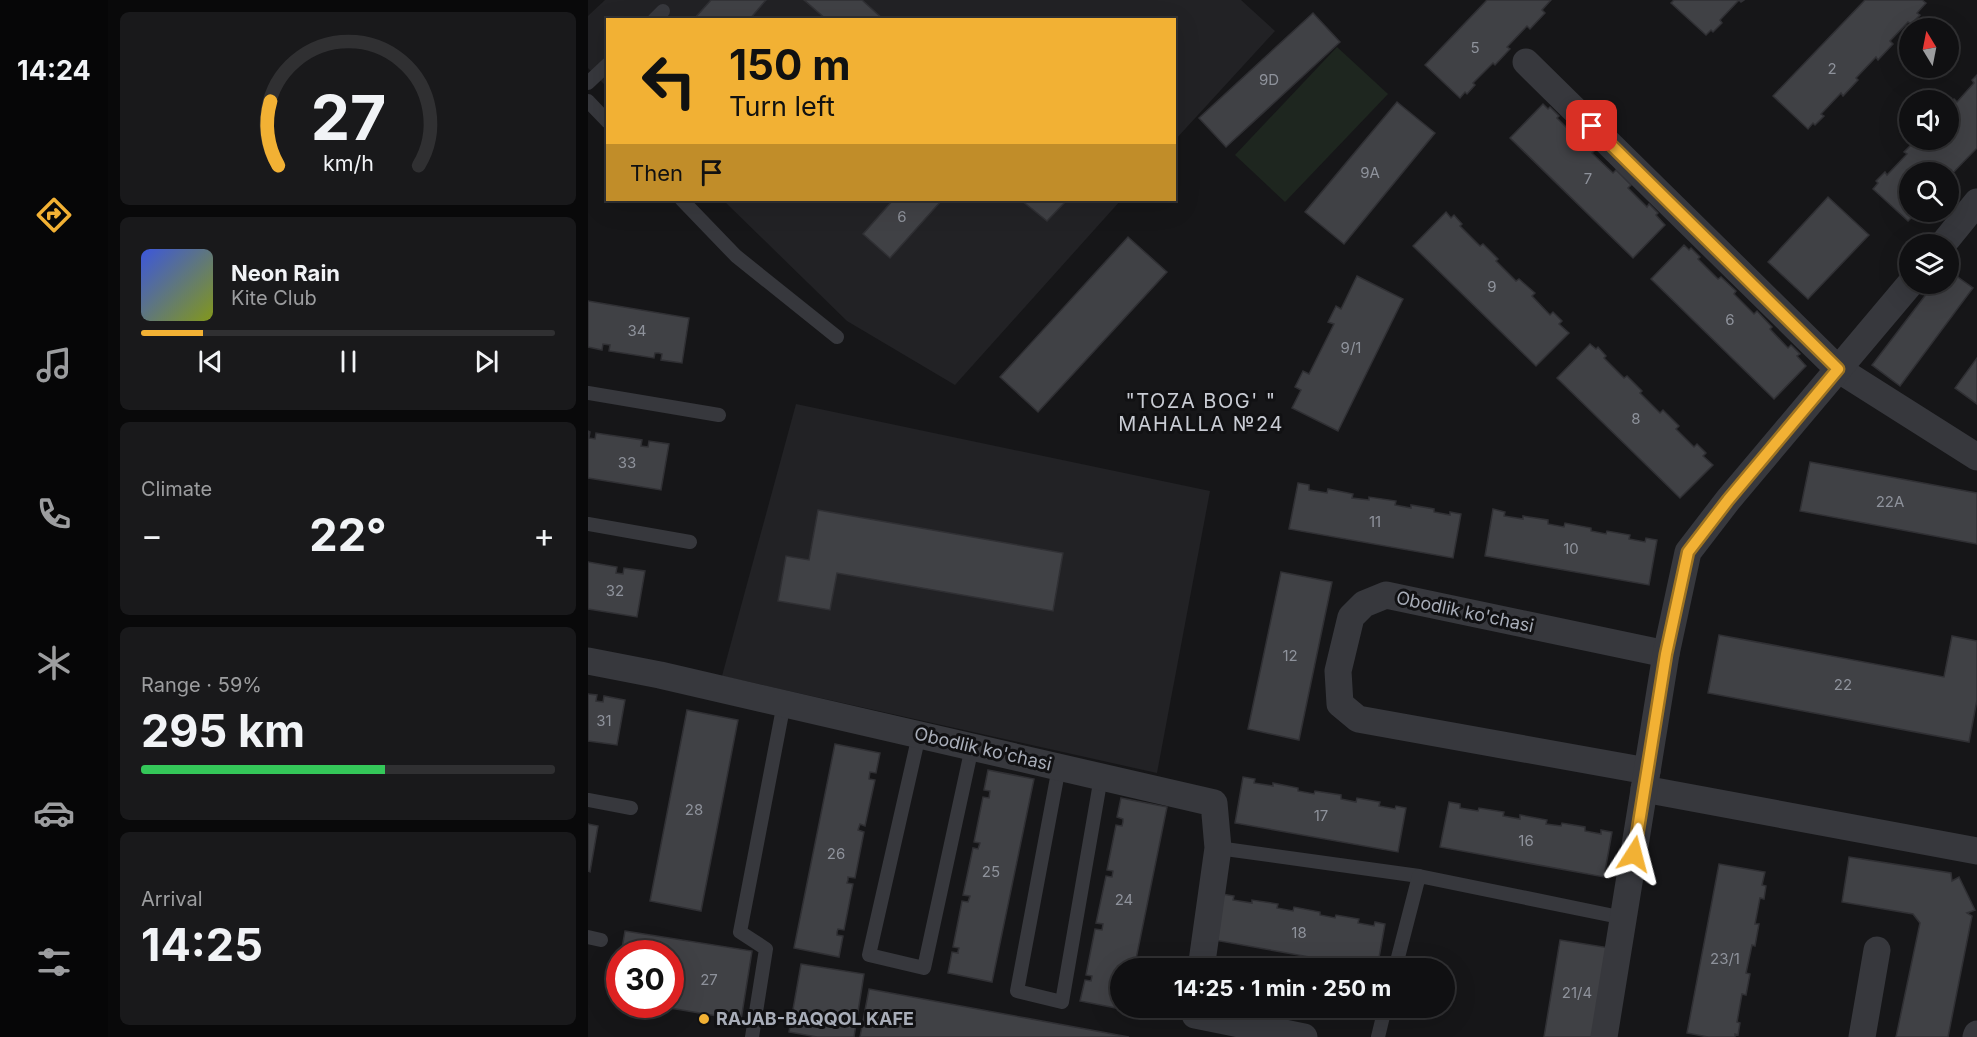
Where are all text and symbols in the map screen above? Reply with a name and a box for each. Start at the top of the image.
north arrow [1899,18,1959,78]
map controls [1899,18,1959,294]
house number: 5 [1470,38,1480,57]
text: 150 m [729,39,851,90]
icon: left [630,42,708,120]
text: 14:24 [17,54,91,87]
house number: 2 [1827,59,1837,78]
house number: 9D [1259,70,1279,89]
text: 27 [310,80,386,155]
text: Turn left [729,90,835,123]
button: sound [1899,90,1959,150]
pin [1566,100,1617,151]
icon: arrive [1575,109,1608,142]
text: km/h [323,150,373,176]
icon: arrive [695,156,728,189]
text: Then [630,160,683,186]
button: search [1899,162,1959,222]
house number: 9A [1360,163,1380,182]
house number: 7 [1584,169,1592,188]
icon: directions [33,194,75,236]
house number: 6 [897,207,907,226]
button: layers [1899,234,1959,294]
text: Neon Rain [231,260,340,286]
house number: 9 [1487,277,1497,296]
text: Kite Club [231,286,317,310]
house number: 6 [1725,310,1735,329]
house number: 34 [628,321,646,340]
house number: 9/1 [1341,338,1361,357]
icon: music [33,344,75,386]
icon: previous [194,345,227,378]
icon: pause [332,345,365,378]
icon: next [470,345,503,378]
district label: "TOZA BOG' " MAHALLA №24 [1118,389,1284,436]
house number: 8 [1631,409,1641,428]
house number: 33 [618,453,636,472]
text: Climate [141,477,212,501]
house number: 22A [1876,492,1904,511]
icon: phone [33,493,75,535]
text: 22° [309,507,387,562]
house number: 11 [1369,512,1381,531]
text: − [141,515,163,555]
text: + [533,515,555,555]
house number: 10 [1563,539,1579,558]
house number: 32 [606,581,624,600]
street label: Obodlik ko'chasi [1394,587,1536,636]
icon: climate [33,642,75,684]
house number: 12 [1282,646,1298,665]
text: Range · 59% [141,673,262,697]
house number: 22 [1834,675,1852,694]
text: 295 km [141,703,305,758]
house number: 31 [596,711,612,730]
street label: Obodlik ko'chasi [912,723,1054,775]
icon: car [33,792,75,834]
house number: 28 [685,800,703,819]
house number: 17 [1314,806,1328,825]
position arrow [1602,822,1666,886]
house number: 16 [1518,831,1534,850]
house number: 26 [827,844,845,863]
house number: 25 [982,862,1000,881]
text: Arrival [141,887,203,911]
house number: 24 [1115,890,1133,909]
text: 14:25 [141,917,263,972]
house number: 18 [1291,923,1307,942]
speed limit sign: 30 [606,940,684,1018]
icon: filters [33,941,75,983]
house number: 23/1 [1710,949,1740,968]
house number: 27 [700,970,718,989]
text: 14:25 · 1 min · 250 m [1174,975,1391,1001]
house number: 21/4 [1562,983,1592,1002]
place label: RAJAB-BAQQOL KAFE [716,1008,914,1029]
marker: RAJAB-BAQQOL KAFE [697,1012,711,1026]

